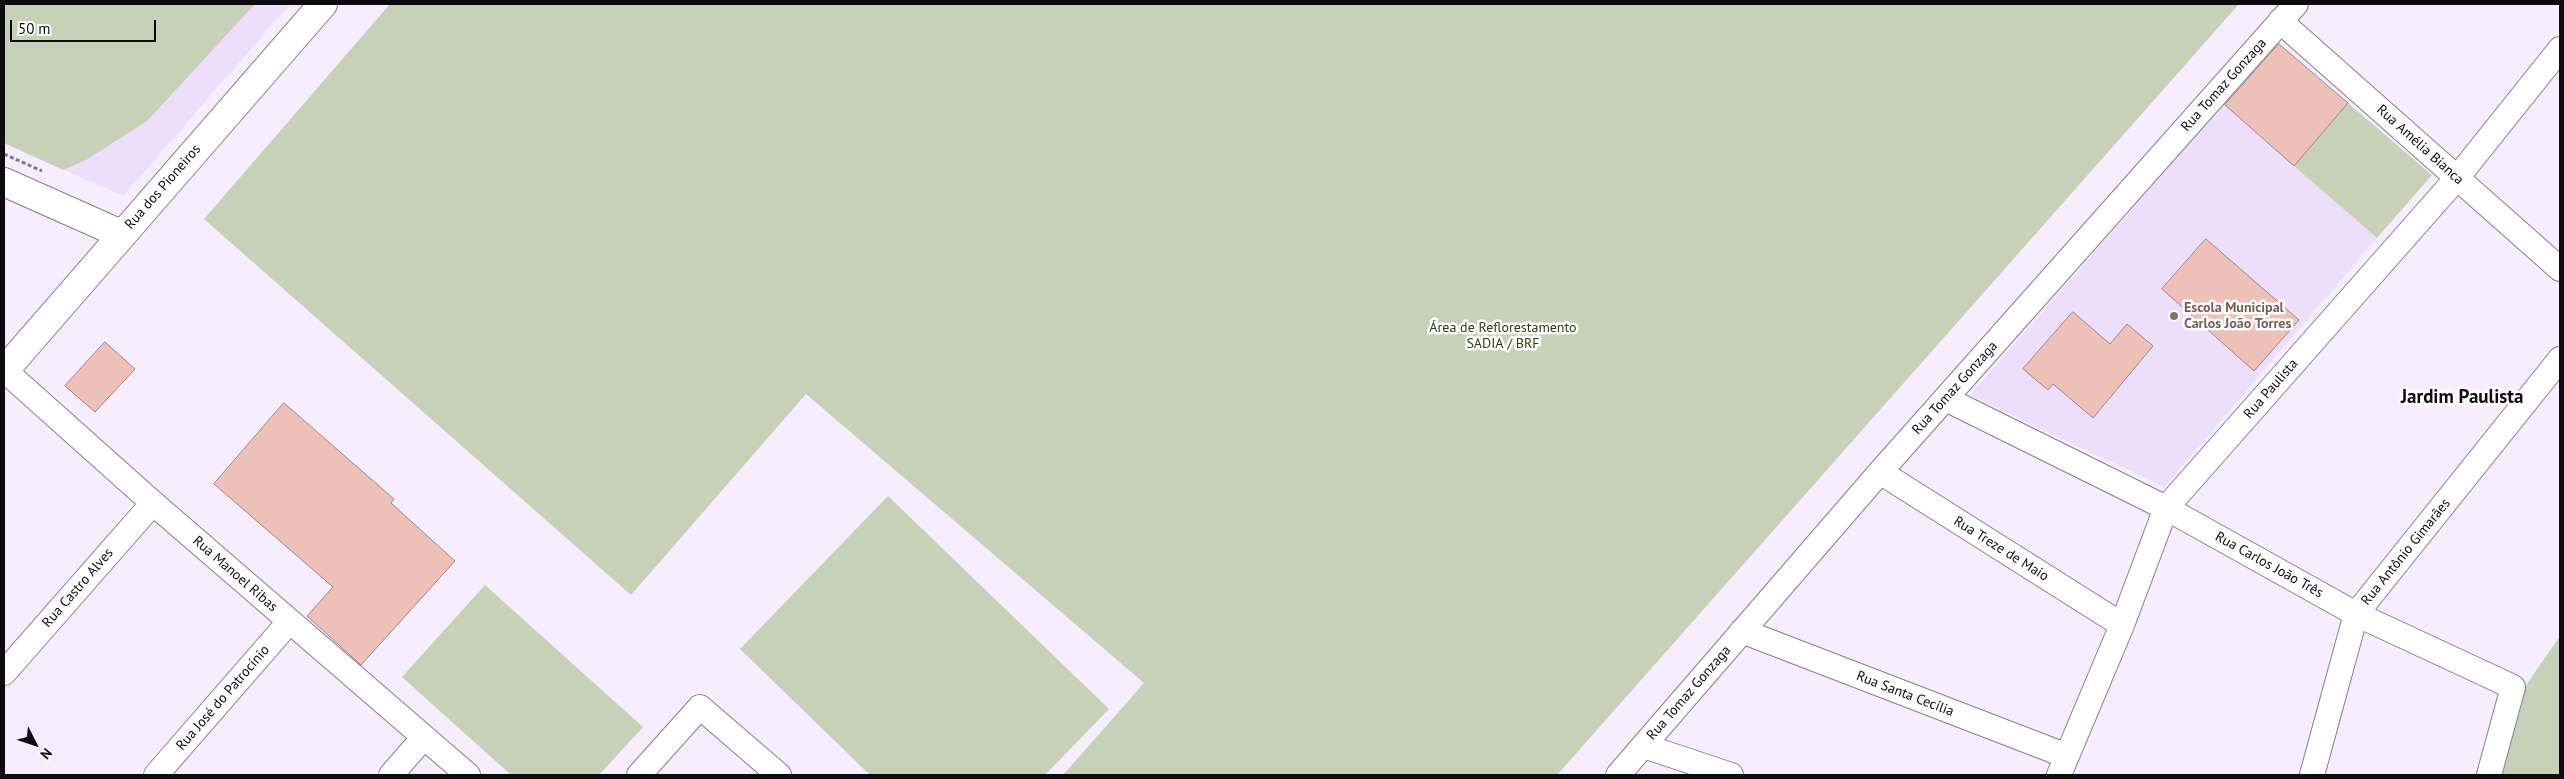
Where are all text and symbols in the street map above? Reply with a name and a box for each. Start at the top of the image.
scale bar [12,10,159,42]
text: 50 m [18,19,51,38]
street label: Rua Tomaz Gonzaga [2178,35,2270,135]
street label: Rua Amélia Bianca [2373,101,2467,189]
street label: Rua dos Pioneiros [122,141,204,233]
place label: Escola Municipal Carlos João Torres [2184,300,2291,332]
marker: Escola Municipal Carlos João Torres [2168,310,2180,322]
park label: Área de Reflorestamento SADIA / BRF [1429,320,1577,352]
street label: Rua Tomaz Gonzaga [1909,338,2001,438]
street label: Rua Paulista [2240,356,2302,422]
district label: Jardim Paulista [2401,387,2523,409]
street label: Rua Antônio Gimarães [2358,495,2454,609]
street label: Rua Treze de Maio [1950,513,2052,585]
street label: Rua Carlos João Três [2212,528,2326,602]
street label: Rua Manoel Ribas [189,533,281,615]
street label: Rua Castro Alves [39,545,117,631]
street label: Rua José do Patrocínio [173,642,273,754]
street label: Rua Tomaz Gonzaga [1643,642,1735,744]
street label: Rua Santa Cecília [1854,668,1956,720]
north arrow [10,719,60,769]
text: N [37,744,56,763]

